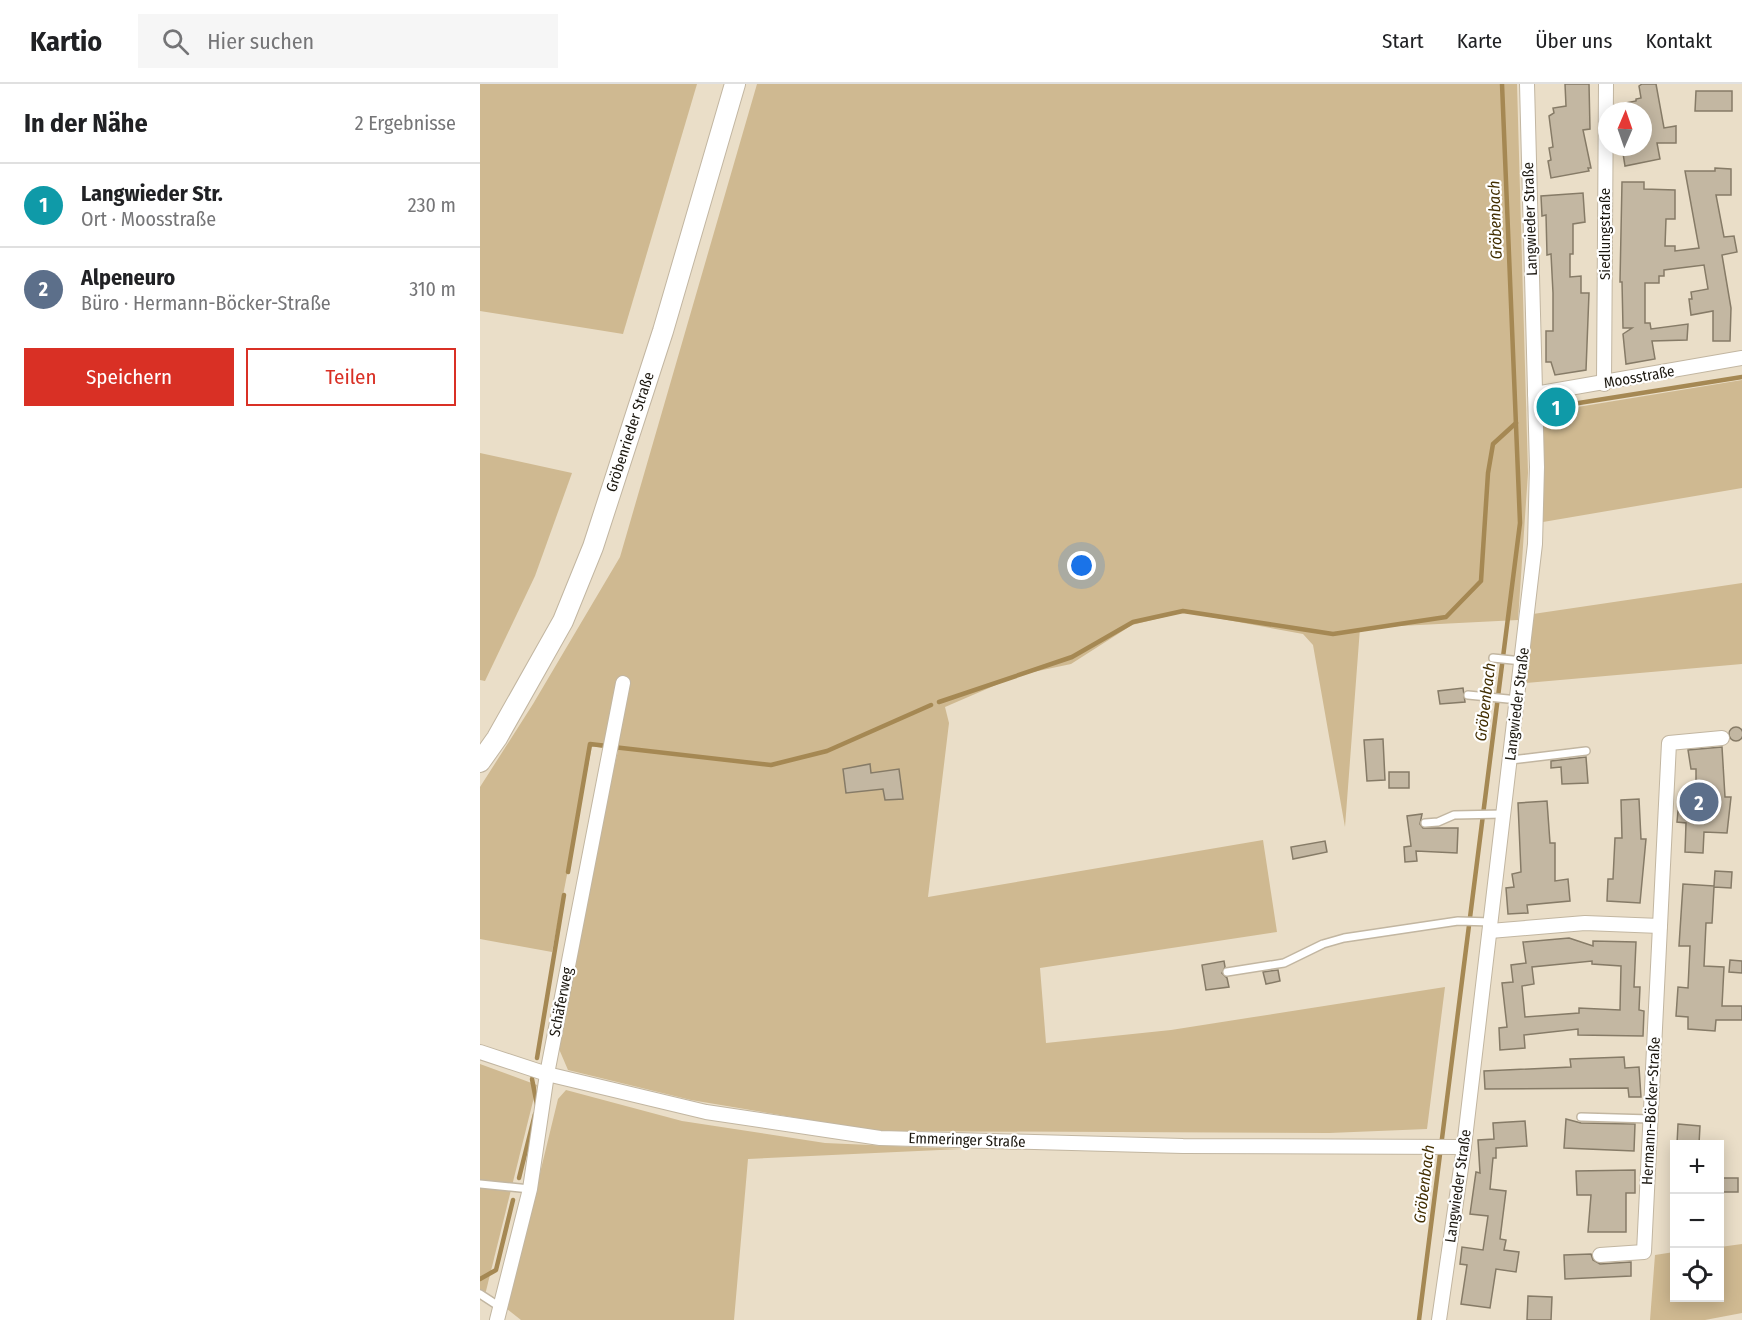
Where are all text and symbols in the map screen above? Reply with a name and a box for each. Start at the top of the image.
search box [138,14,558,68]
text: Kartio [30,25,102,58]
icon: search [159,25,192,58]
text: Hier suchen [207,28,314,55]
text: Start [1382,28,1424,54]
text: Karte [1457,28,1502,54]
text: Über uns [1535,28,1612,54]
text: Kontakt [1645,28,1712,54]
north arrow [1598,102,1652,156]
text: In der Nähe [24,108,148,139]
text: 2 Ergebnisse [355,111,456,135]
street label: Langwieder Straße [1519,162,1541,276]
text: Langwieder Str. [81,180,223,207]
water label: Gröbenbach [1484,180,1506,260]
street label: Siedlungstraße [1596,188,1614,280]
text: 1 [39,193,48,217]
text: 230 m [408,193,456,217]
text: Ort · Moosstraße [81,207,216,231]
text: Alpeneuro [81,264,175,291]
text: 2 [39,277,48,301]
text: 310 m [409,277,456,301]
text: Büro · Hermann-Böcker-Straße [81,291,331,315]
button: Speichern [24,348,234,406]
button: Teilen [246,348,456,406]
street label: Moosstraße [1602,362,1676,392]
street label: Gröbenrieder Straße [602,370,658,494]
pin: 1 [1536,384,1576,430]
your location [1067,551,1096,580]
street label: Langwieder Straße [1501,646,1533,762]
water label: Gröbenbach [1471,662,1499,742]
pin: 2 [1680,780,1718,824]
street label: Schäferweg [545,966,577,1038]
street label: Hermann-Böcker-Straße [1638,1036,1664,1186]
street label: Langwieder Straße [1441,1128,1475,1244]
street label: Emmeringer Straße [908,1129,1026,1151]
map controls [1670,1140,1724,1302]
button: + [1670,1140,1724,1194]
water label: Gröbenbach [1410,1144,1438,1224]
button: − [1670,1194,1724,1248]
button: locate [1670,1248,1724,1302]

